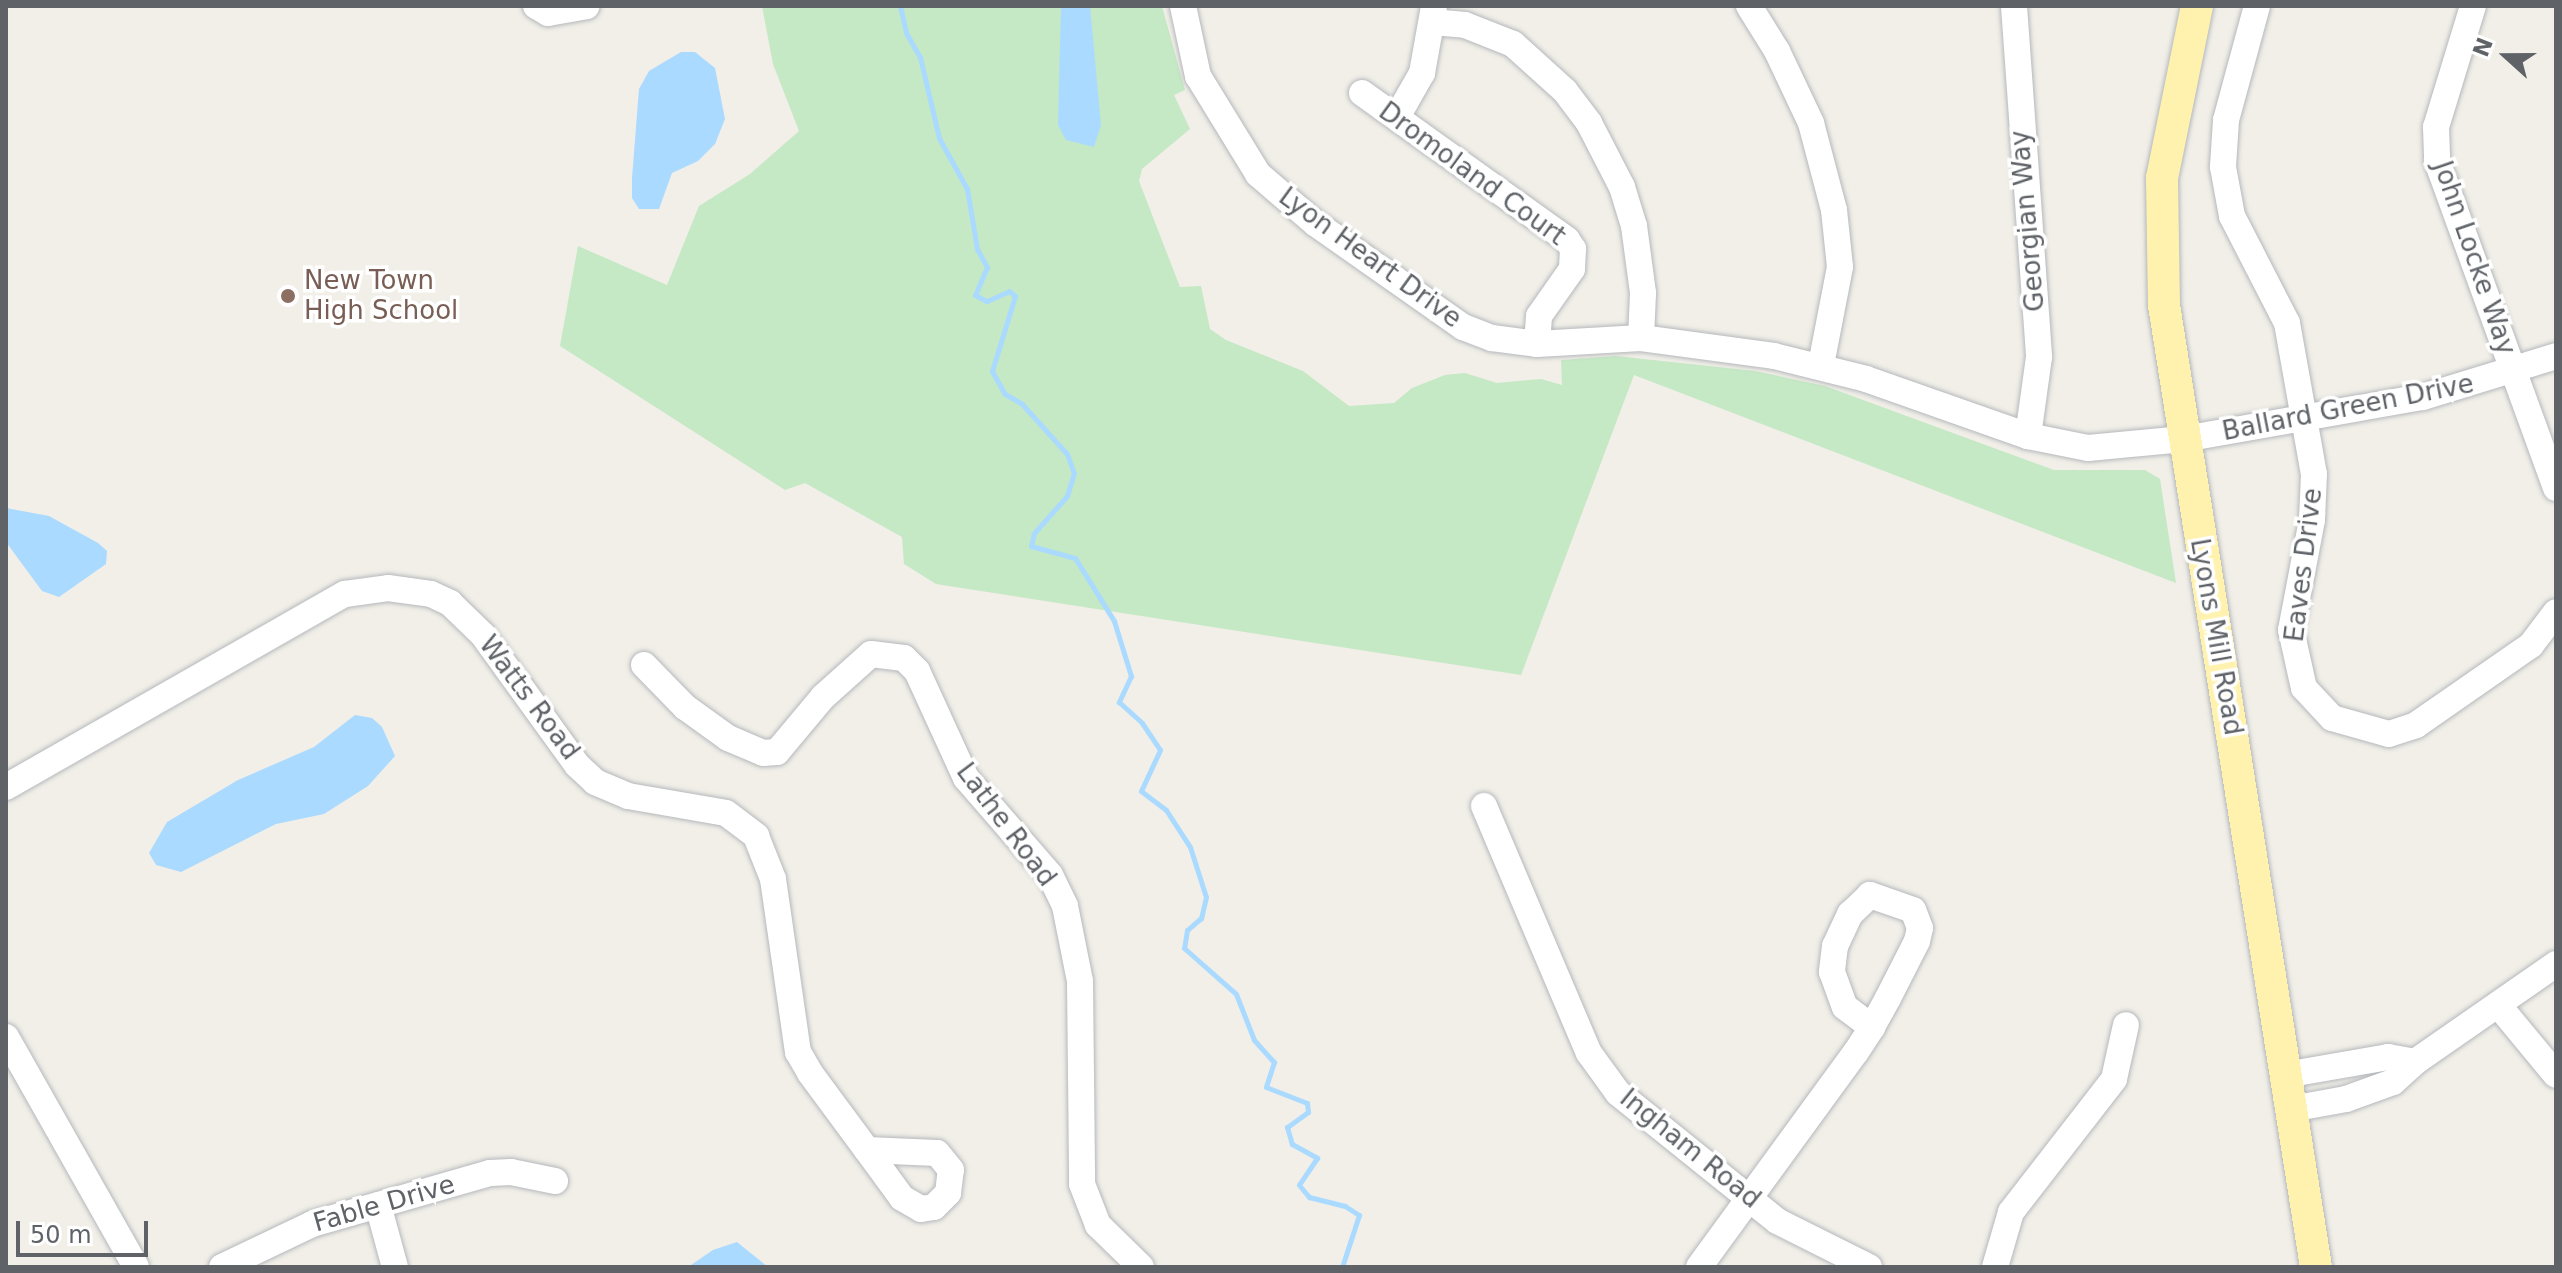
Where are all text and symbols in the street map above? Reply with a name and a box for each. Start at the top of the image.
north arrow [2466,16,2546,96]
text: N [2468,34,2498,60]
street label: Dromoland Court [1373,96,1571,252]
street label: Georgian Way [2005,129,2051,313]
street label: John Locke Way [2426,157,2522,359]
street label: Lyon Heart Drive [1273,181,1467,335]
place label: New Town High School [304,265,458,326]
marker: New Town High School [279,287,297,305]
street label: Ballard Green Drive [2220,368,2476,448]
street label: Eaves Drive [2279,486,2329,644]
street label: Lyons Mill Road [2183,536,2249,738]
street label: Watts Road [472,630,586,766]
street label: Lathe Road [949,757,1063,893]
street label: Ingham Road [1613,1083,1767,1215]
street label: Fable Drive [310,1169,458,1239]
scale bar [20,1205,152,1255]
text: 50 m [30,1221,92,1249]

